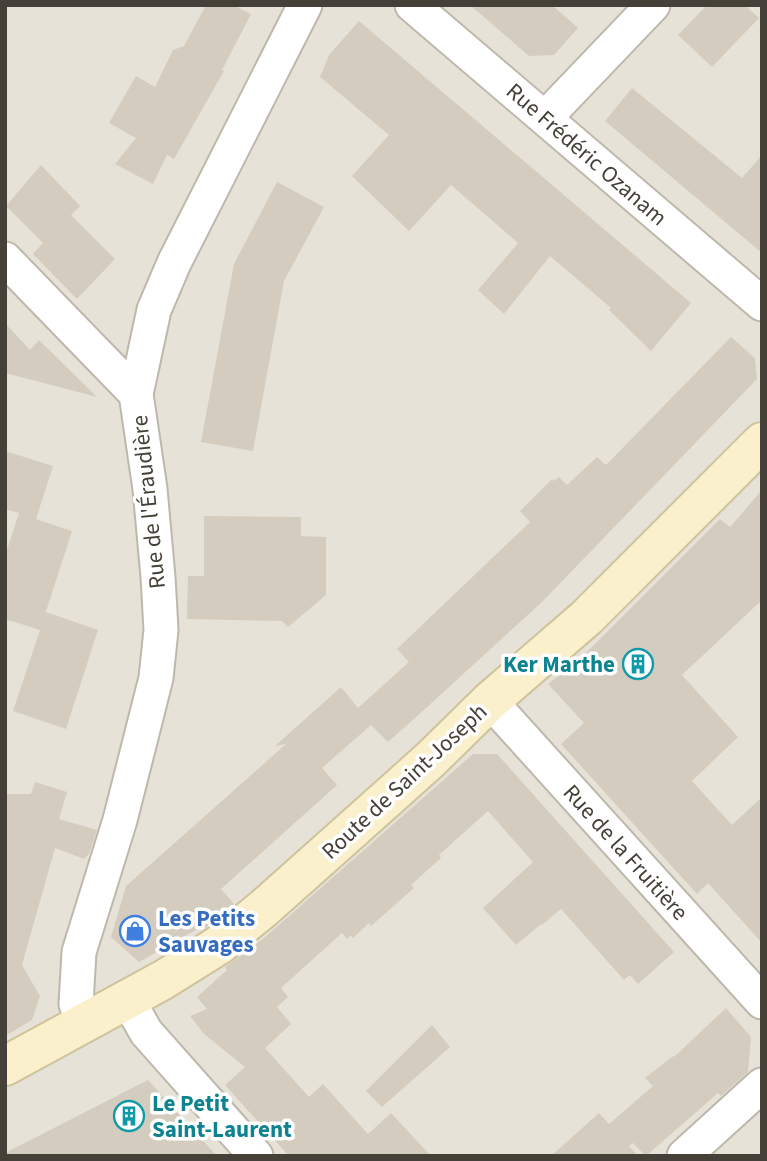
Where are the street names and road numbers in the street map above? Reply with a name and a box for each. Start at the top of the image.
street label: Rue Frédéric Ozanam [499,75,674,234]
street label: Rue de l'Éraudière [123,413,174,591]
street label: Route de Saint-Joseph [314,696,495,867]
street label: Rue de la Fruitière [555,777,696,928]

